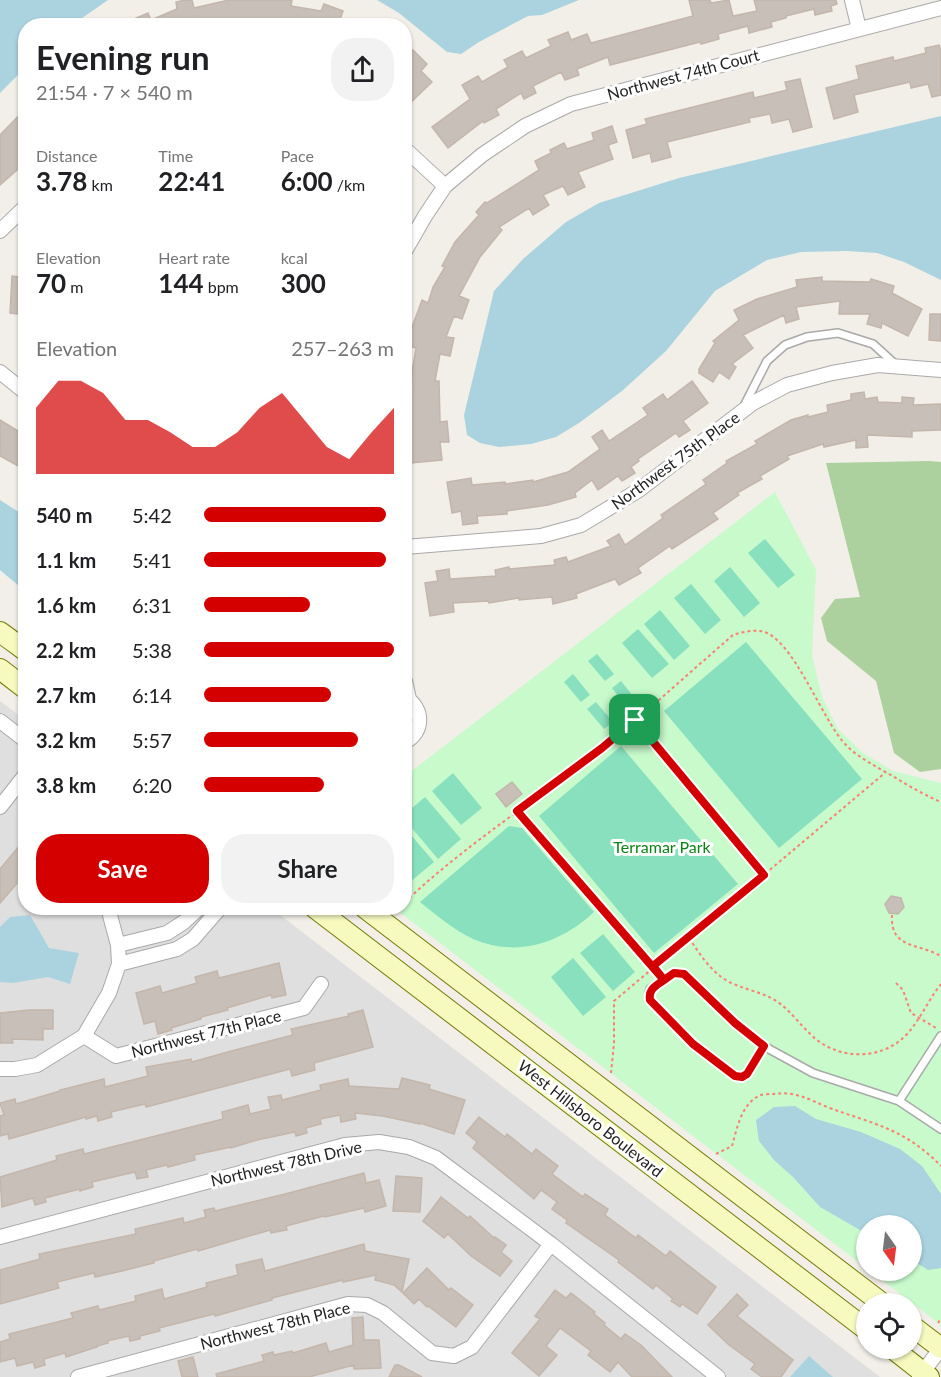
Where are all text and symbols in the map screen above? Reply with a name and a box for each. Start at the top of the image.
text: Evening run [36,37,210,77]
button: share [331,38,394,101]
street label: Northwest 74th Court [605,44,761,103]
text: 21:54 · 7 × 540 m [36,80,193,104]
text: Distance [36,146,97,165]
text: Time [158,146,193,165]
text: Pace [281,146,314,165]
text: 3.78 [36,165,87,197]
text: 22:41 [158,165,225,197]
text: 6:00 [281,165,333,197]
text: km [87,175,113,194]
text: /km [333,175,365,194]
text: Elevation [36,248,101,267]
text: Heart rate [158,248,230,267]
text: kcal [281,248,308,267]
text: 70 [36,267,66,299]
text: 144 [158,267,204,299]
text: 300 [281,267,326,299]
text: m [66,277,83,296]
text: bpm [204,277,239,296]
text: Elevation [36,336,117,360]
text: 257–263 m [291,336,394,360]
street label: Northwest 75th Place [607,407,743,513]
text: 540 m [36,503,92,527]
text: 5:42 [132,503,172,527]
text: 1.1 km [36,548,96,572]
text: 5:41 [132,548,172,572]
text: 1.6 km [36,593,96,617]
text: 6:31 [132,593,172,617]
text: 2.2 km [36,638,96,662]
text: 5:38 [132,638,172,662]
text: 2.7 km [36,683,96,707]
text: 6:14 [132,683,172,707]
pin [609,694,660,745]
icon: arrive [618,703,651,736]
text: 3.2 km [36,728,96,752]
text: 5:57 [132,728,172,752]
text: 3.8 km [36,773,96,797]
text: 6:20 [132,773,172,797]
button: Save [36,834,209,903]
button: Share [221,834,394,903]
park label: Terramar Park [613,837,712,856]
street label: Northwest 77th Place [129,1005,283,1061]
street label: West Hillsboro Boulevard [515,1055,667,1181]
street label: Northwest 78th Drive [209,1136,363,1190]
north arrow [856,1215,922,1281]
map controls [856,1215,922,1359]
button: locate [856,1293,922,1359]
street label: Northwest 78th Place [198,1297,352,1353]

